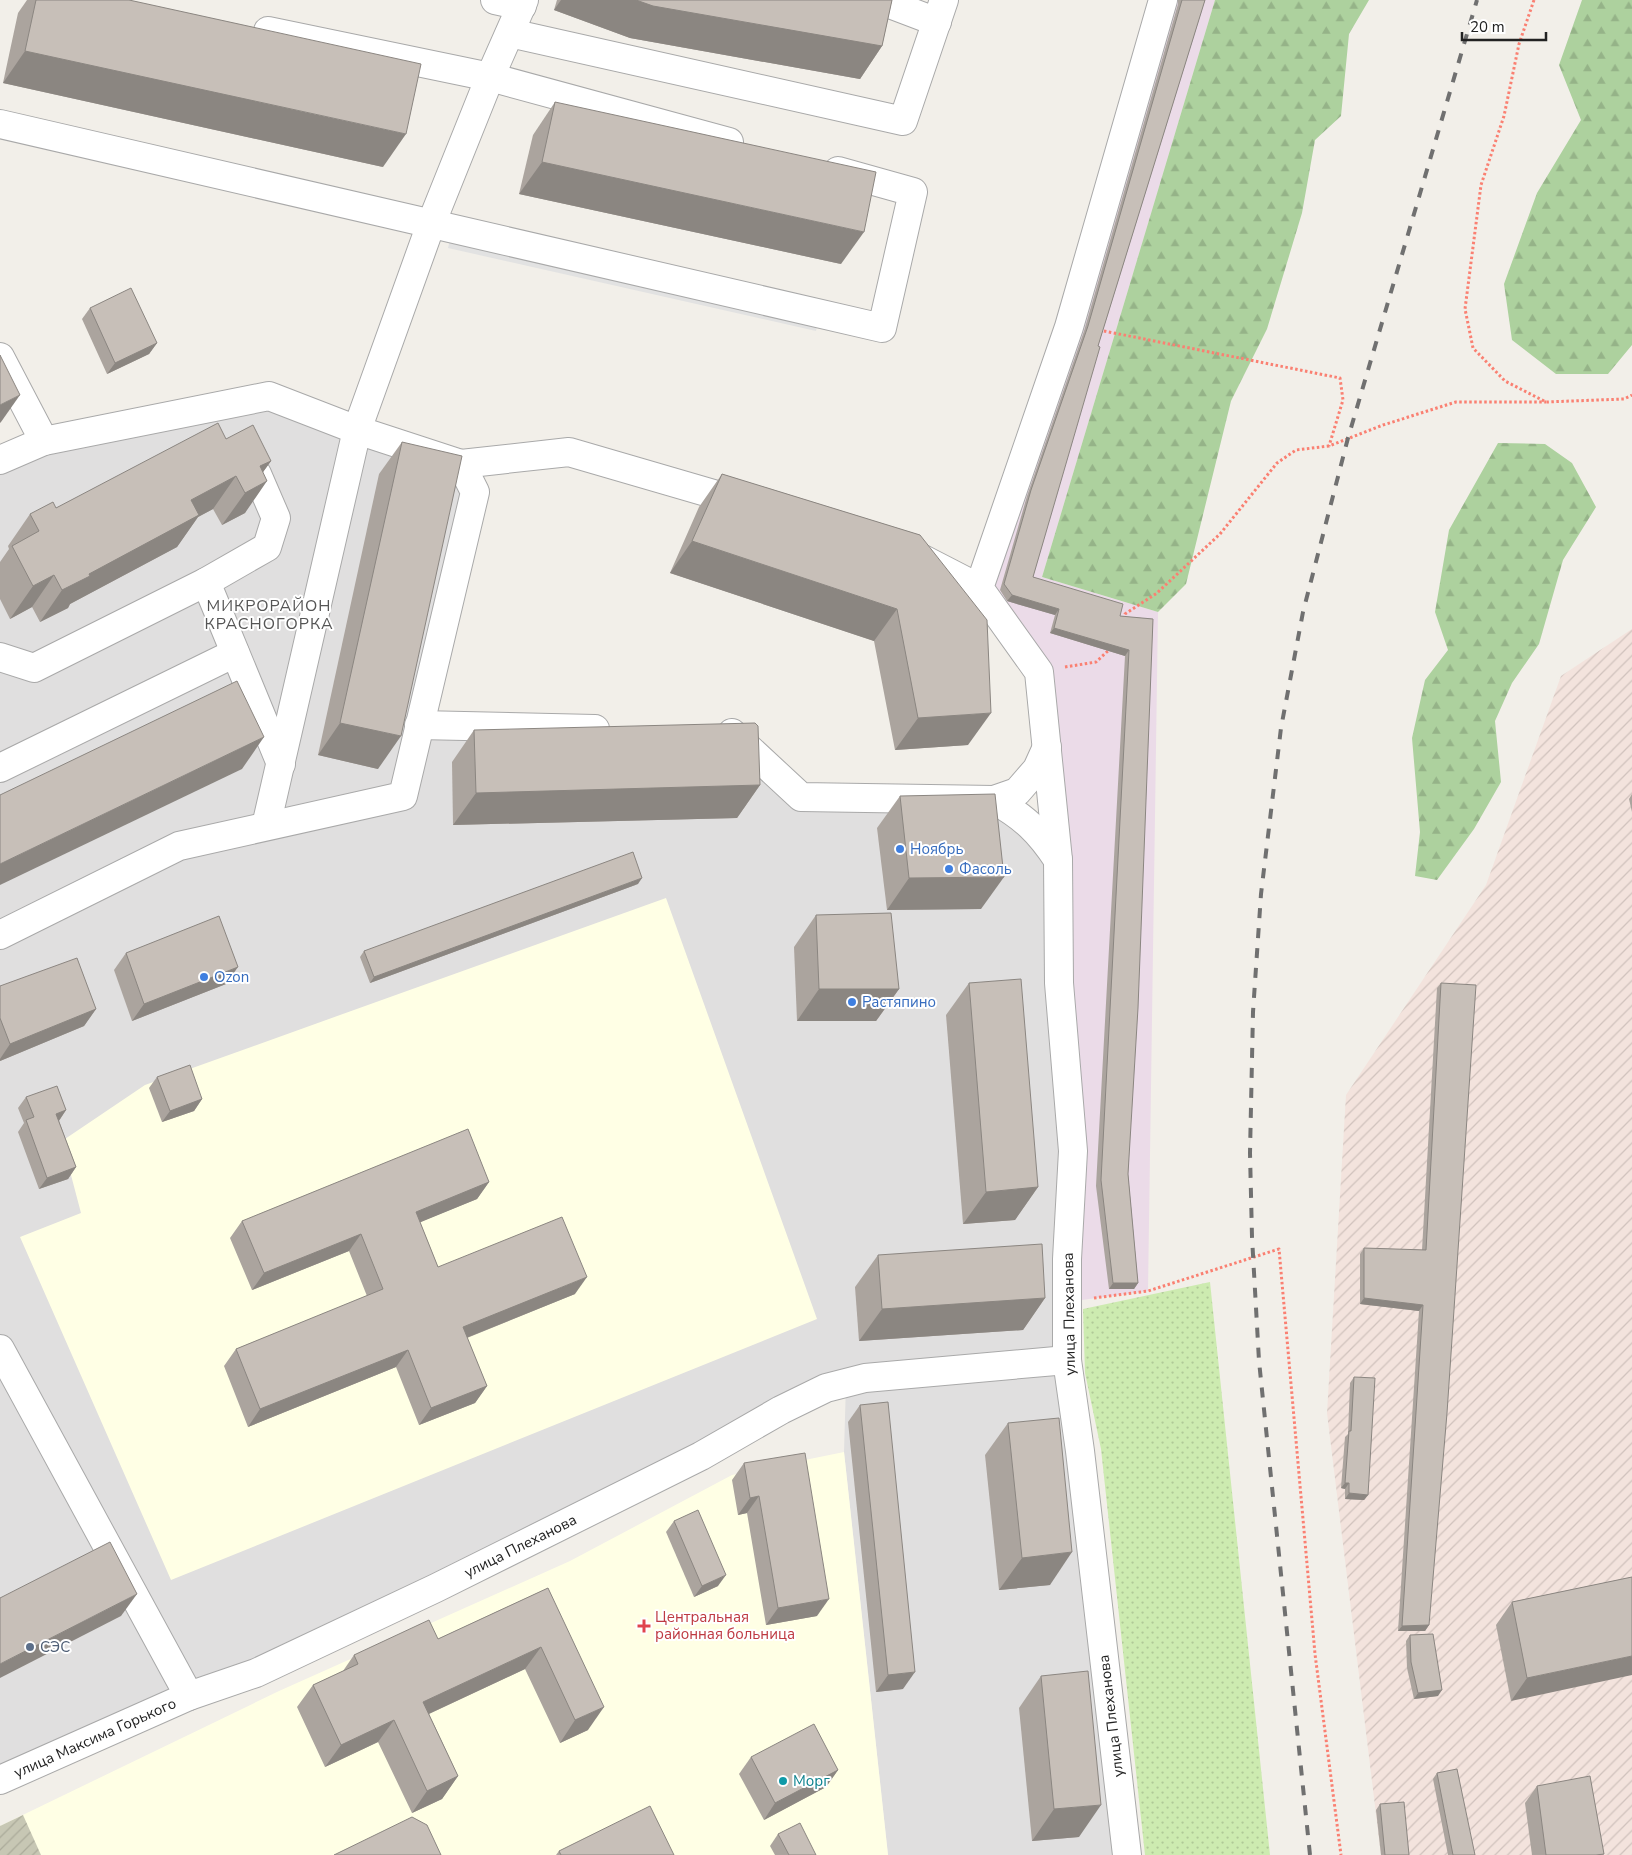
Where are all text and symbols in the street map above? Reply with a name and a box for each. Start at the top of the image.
scale bar [1462,10,1546,42]
text: 20 m [1470,17,1505,37]
district label: МИКРОРАЙОН КРАСНОГОРКА [204,595,334,635]
place label: Ноябрь [910,839,963,859]
marker: Ноябрь [894,843,906,855]
place label: Фасоль [959,859,1012,879]
marker: Фасоль [943,863,955,875]
place label: Ozon [214,967,249,987]
marker: Ozon [198,971,210,983]
place label: Растяпино [862,992,936,1012]
marker: Растяпино [846,996,858,1008]
street label: улица Плеханова [1058,1252,1080,1376]
street label: улица Плеханова [461,1510,580,1582]
place label: Центральная районная больница [655,1607,795,1644]
marker: Центральная районная больница [637,1619,651,1633]
place label: СЭС [40,1637,70,1657]
marker: СЭС [24,1641,36,1653]
street label: улица Плеханова [1094,1654,1128,1778]
street label: улица Максима Горького [11,1693,179,1783]
place label: Морг [793,1771,830,1791]
marker: Морг [777,1775,789,1787]

